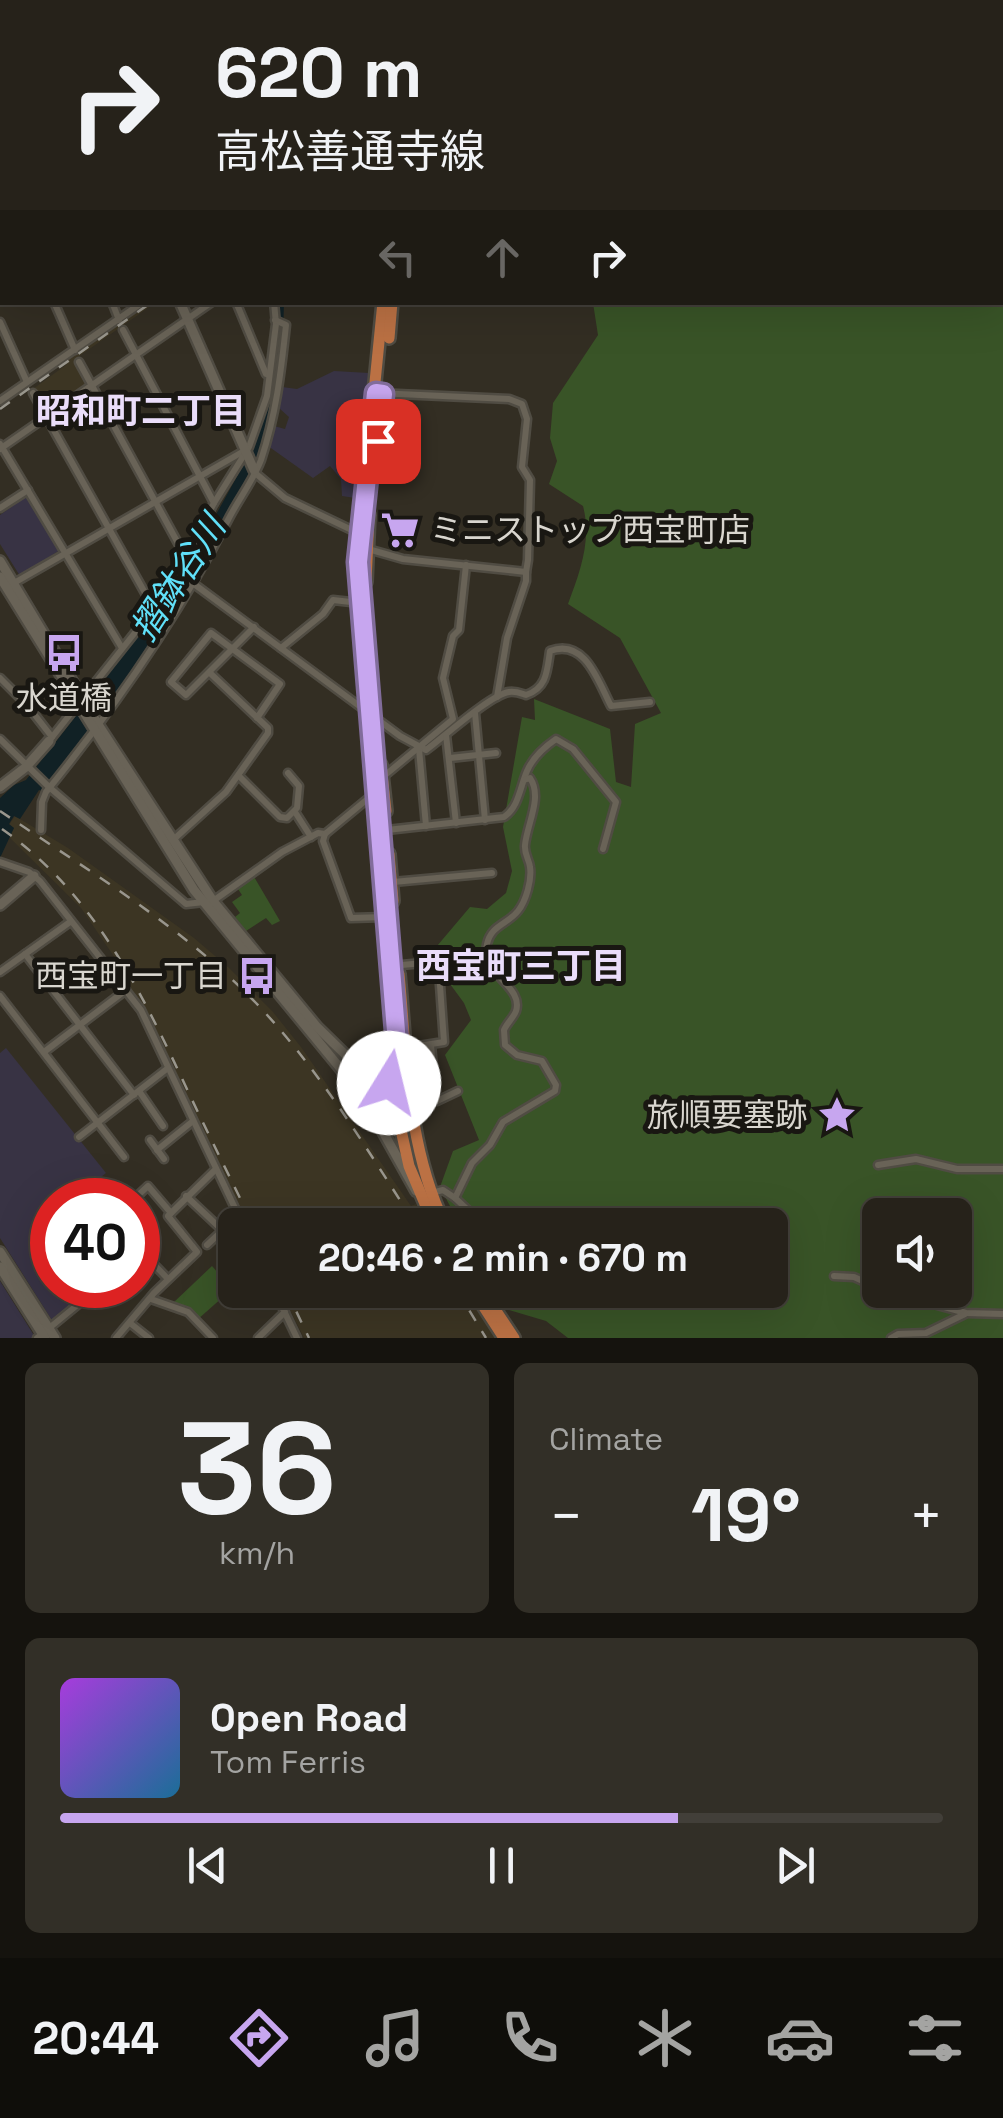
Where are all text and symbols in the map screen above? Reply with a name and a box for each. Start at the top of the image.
text: 620 m [215,28,422,117]
icon: right [50,40,180,170]
text: 高松善通寺線 [215,123,485,180]
icon: left [370,230,425,285]
icon: ahead [475,230,530,285]
icon: right [580,230,635,285]
district label: 昭和町二丁目 [36,389,246,433]
pin [336,399,421,484]
icon: arrive [351,414,406,469]
water label: 摺鉢谷川 [121,504,237,649]
supermarket icon: ミニストップ西宝町店 [379,509,421,551]
place label: ミニストップ西宝町店 [430,510,750,550]
bus stop icon: 水道橋 [43,632,85,674]
place label: 水道橋 [16,678,112,718]
district label: 西宝町三丁目 [416,944,626,988]
bus stop icon: 西宝町一丁目 [236,955,278,997]
place label: 西宝町一丁目 [35,956,227,996]
position arrow [337,1031,441,1135]
place icon: 旅順要塞跡 [816,1094,858,1136]
place label: 旅順要塞跡 [647,1095,807,1135]
speed limit sign: 40 [30,1178,160,1308]
map controls [862,1198,972,1308]
button: sound [862,1198,972,1308]
text: 20:46 · 2 min · 670 m [318,1234,688,1282]
text: 36 [177,1385,337,1551]
text: Climate [549,1419,663,1459]
text: 19° [691,1467,801,1563]
text: − [549,1481,583,1551]
text: + [909,1481,943,1551]
text: km/h [219,1533,295,1573]
text: Open Road [210,1694,408,1742]
text: Tom Ferris [210,1742,366,1782]
icon: previous [180,1838,235,1893]
icon: pause [474,1838,529,1893]
icon: next [768,1838,823,1893]
icon: directions [224,2003,294,2073]
icon: music [360,2003,430,2073]
icon: phone [495,2003,565,2073]
icon: climate [630,2003,700,2073]
icon: car [765,2003,835,2073]
icon: filters [900,2003,970,2073]
text: 20:44 [33,2010,159,2067]

